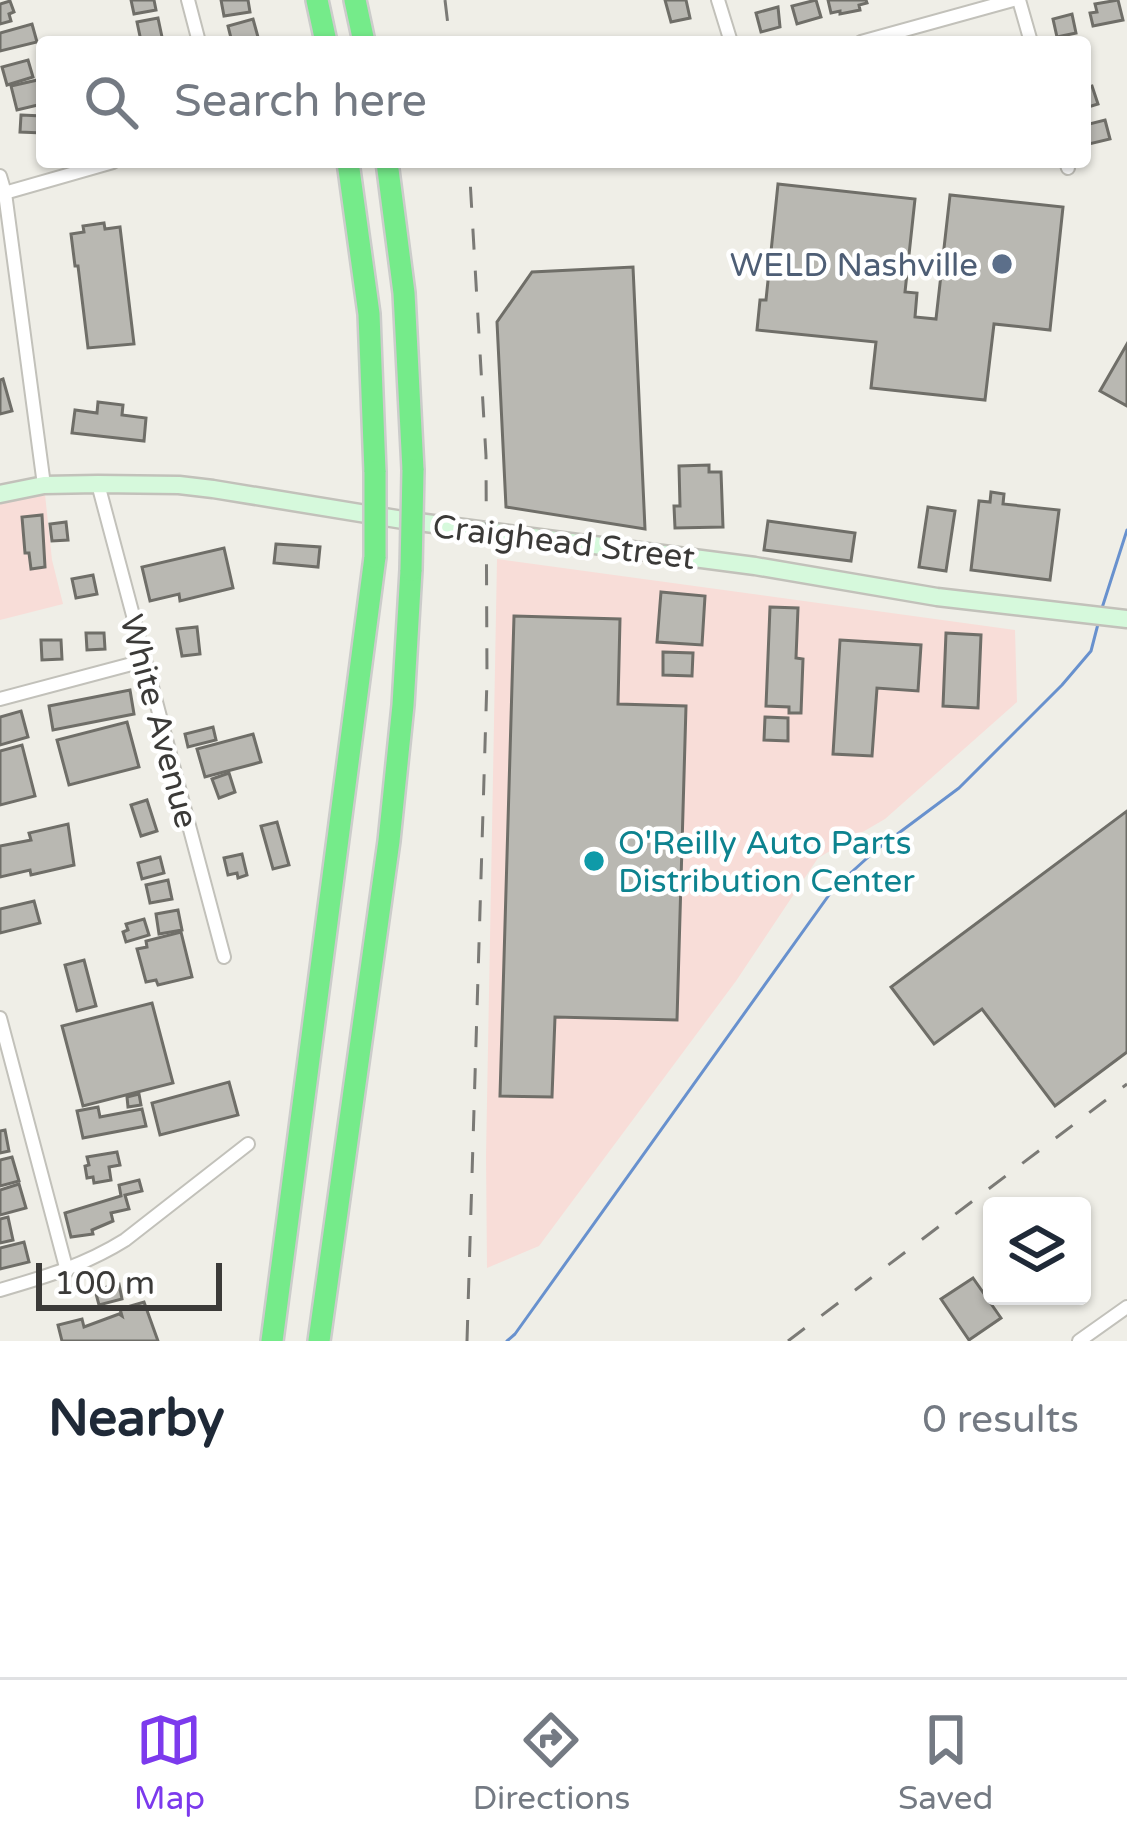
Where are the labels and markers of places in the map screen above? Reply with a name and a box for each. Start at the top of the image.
place label: WELD Nashville [730,246,978,285]
marker: WELD Nashville [989,251,1015,277]
place label: O'Reilly Auto Parts Distribution Center [618,824,915,901]
marker: O'Reilly Auto Parts Distribution Center [581,848,607,874]

